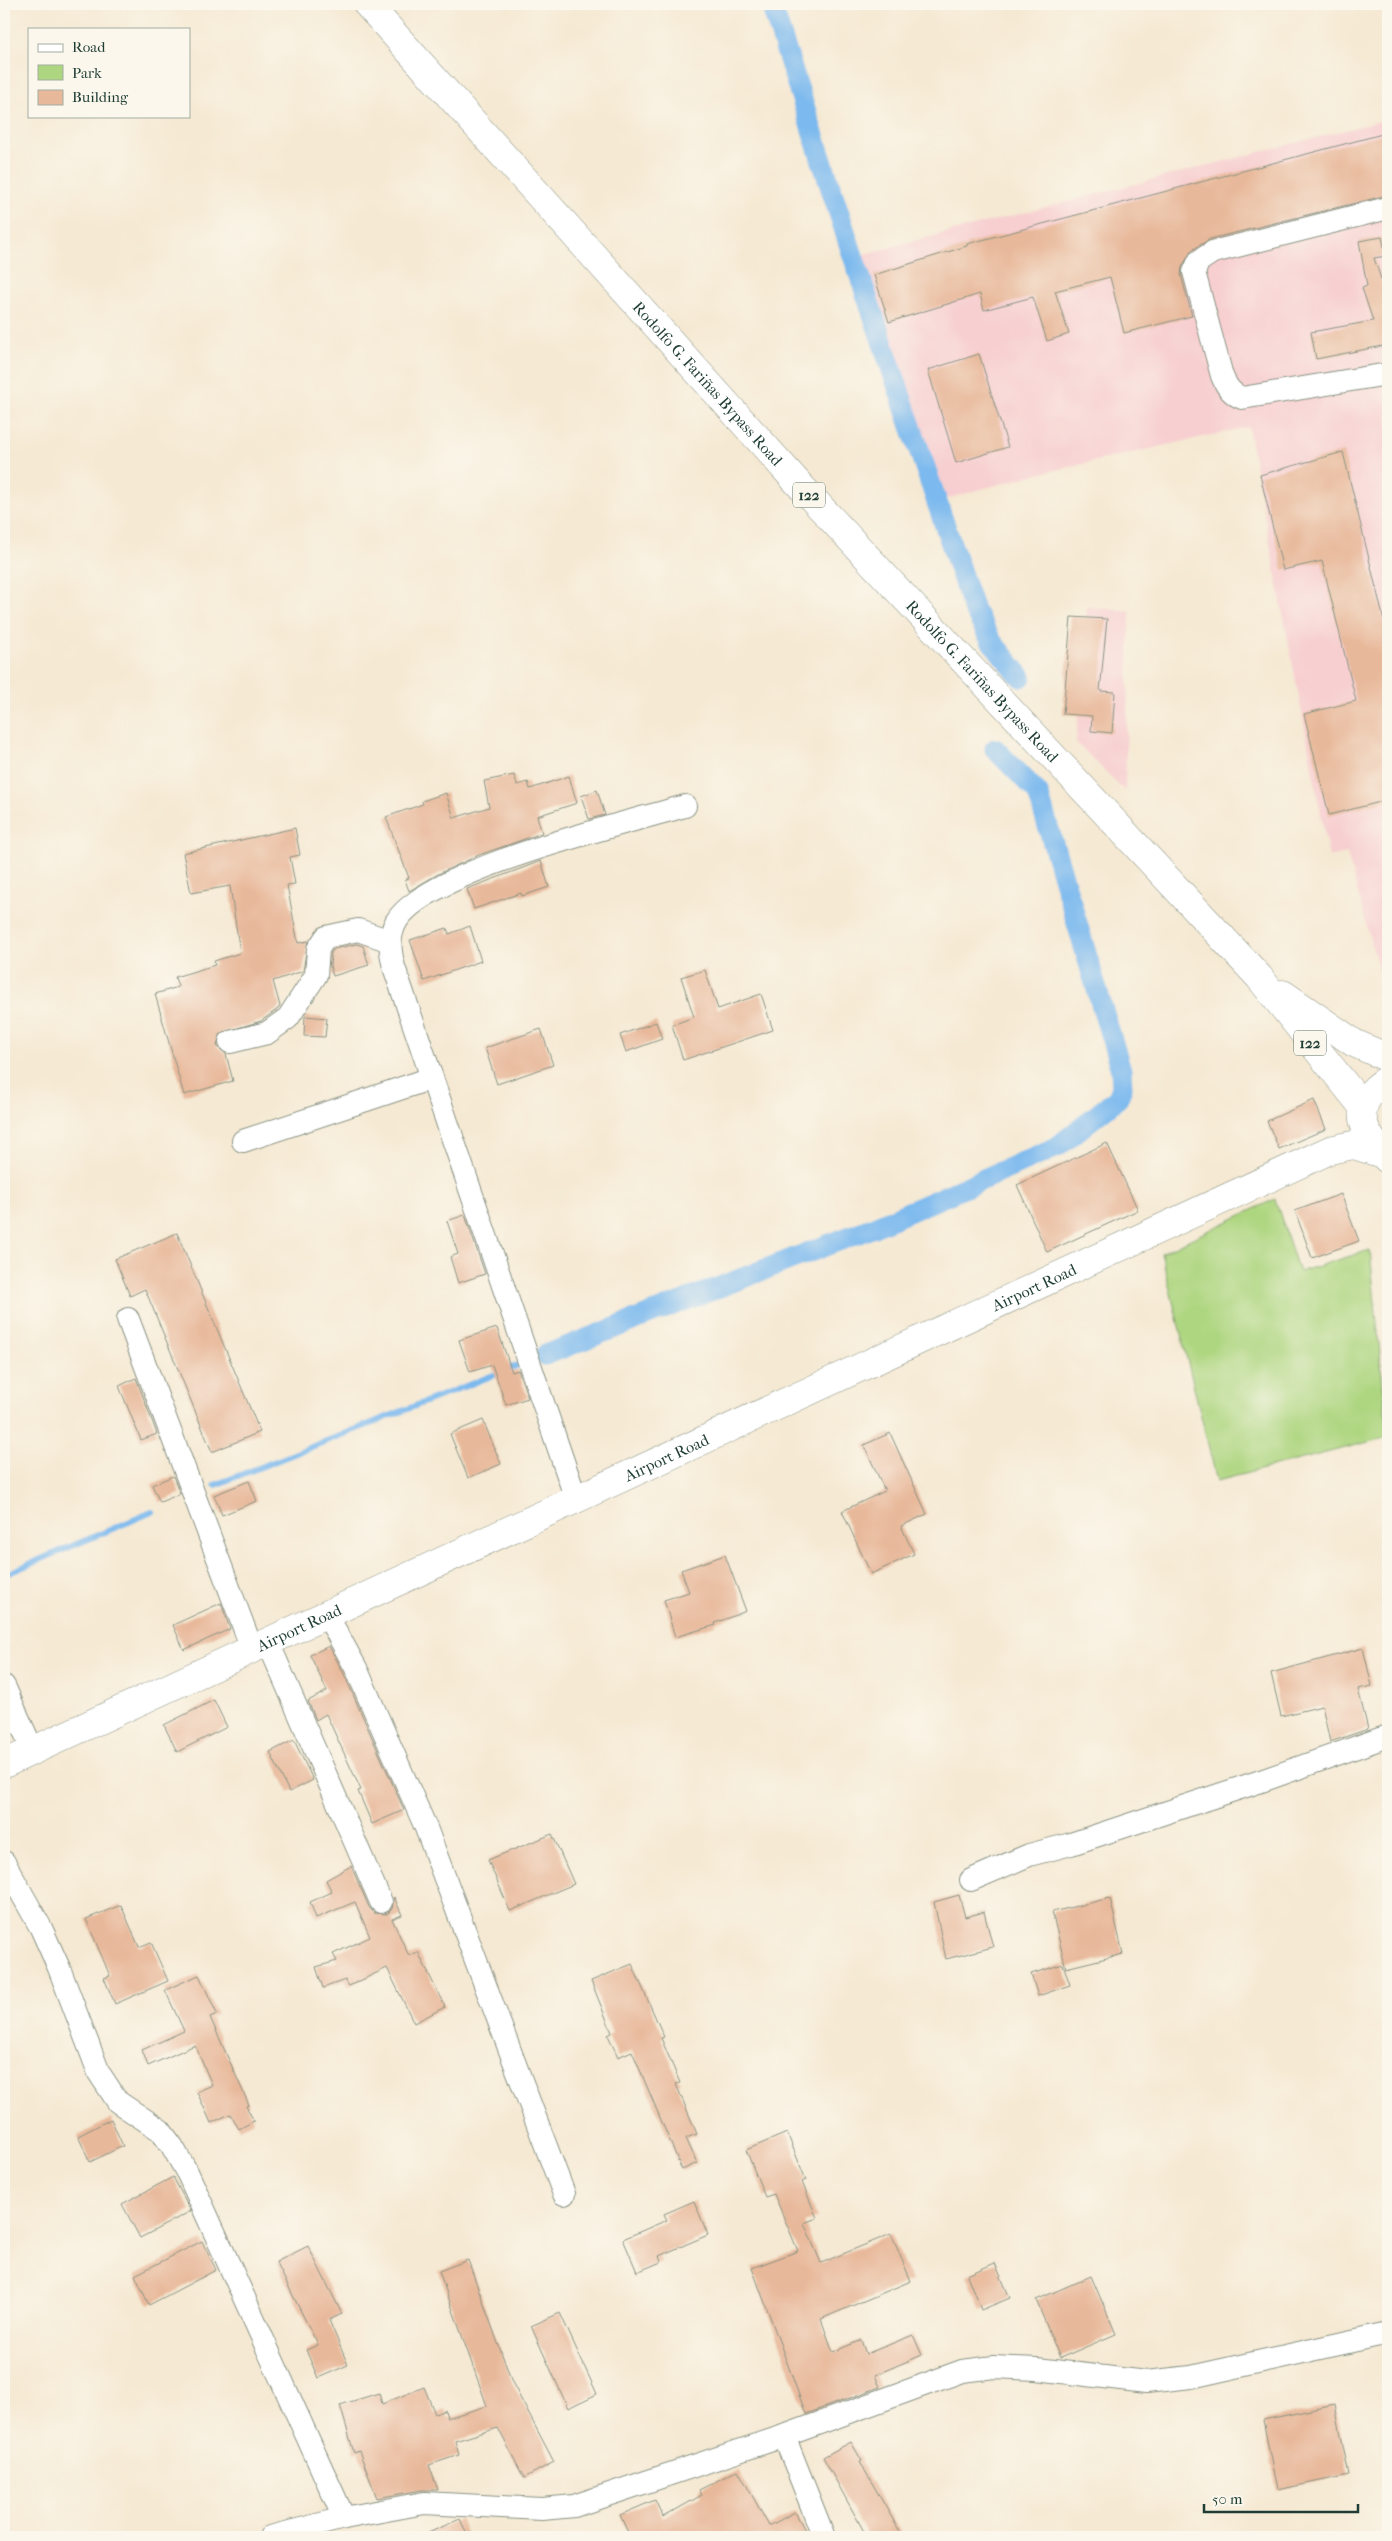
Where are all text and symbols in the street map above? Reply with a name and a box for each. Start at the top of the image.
legend [28,28,190,118]
text: Road [72,38,106,56]
text: Park [72,64,102,82]
text: Building [72,88,129,106]
street label: Rodolfo G. Fariñas Bypass Road [629,297,787,469]
road number: 122 [793,482,825,508]
street label: Rodolfo G. Fariñas Bypass Road [902,596,1063,766]
road number: 122 [1294,1030,1326,1056]
street label: Airport Road [988,1259,1079,1315]
street label: Airport Road [620,1429,712,1485]
street label: Airport Road [253,1600,344,1656]
scale bar [1204,2481,1358,2513]
text: 50 m [1212,2490,1243,2508]

